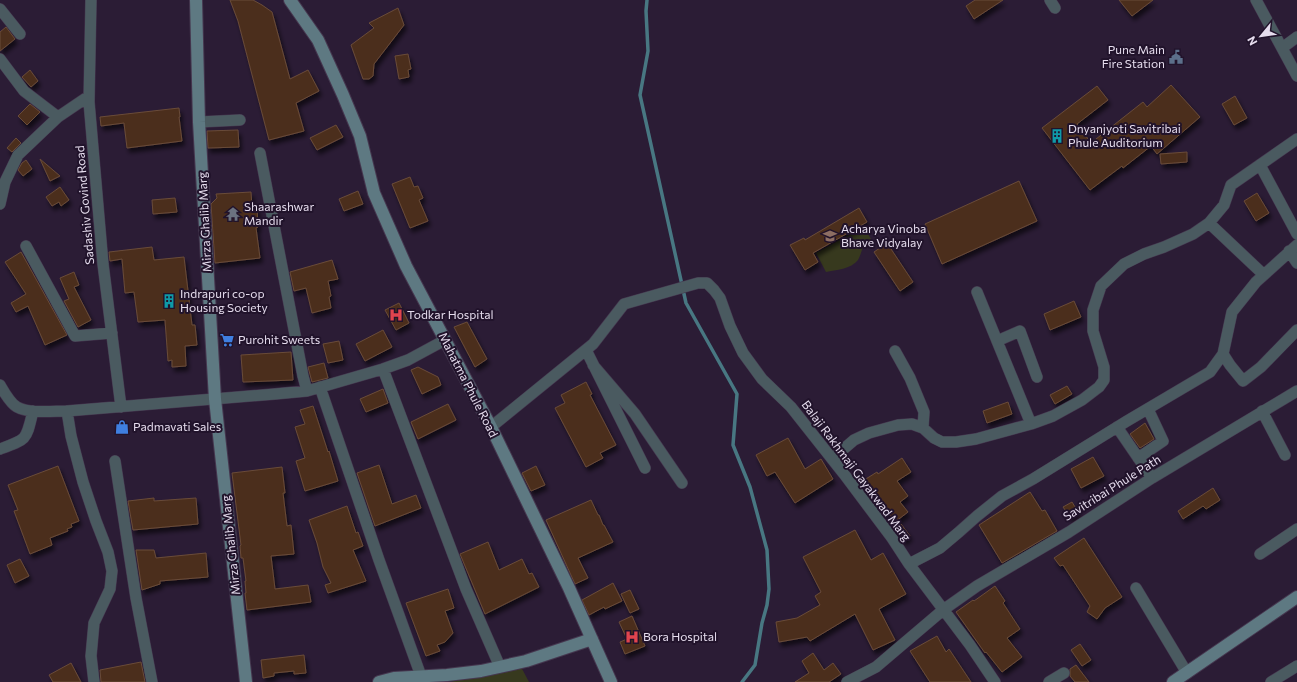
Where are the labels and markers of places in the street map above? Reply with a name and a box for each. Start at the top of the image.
place label: Pune Main Fire Station [1102,42,1165,70]
public building icon: Pune Main Fire Station [1168,49,1184,65]
place label: Dnyanjyoti Savitribai Phule Auditorium [1068,121,1181,149]
building icon: Dnyanjyoti Savitribai Phule Auditorium [1049,128,1065,144]
place label: Shaarashwar Mandir [244,199,314,227]
temple icon: Shaarashwar Mandir [225,206,241,222]
place label: Acharya Vinoba Bhave Vidyalay [841,221,926,249]
school or university icon: Acharya Vinoba Bhave Vidyalay [822,228,838,244]
place label: Indrapuri co-op Housing Society [180,286,268,314]
building icon: Indrapuri co-op Housing Society [161,293,177,309]
hospital icon: Todkar Hospital [388,307,404,323]
place label: Todkar Hospital [407,307,494,321]
supermarket icon: Purohit Sweets [219,332,235,348]
place label: Purohit Sweets [238,332,320,346]
shop icon: Padmavati Sales [114,419,130,435]
place label: Padmavati Sales [133,419,221,433]
hospital icon: Bora Hospital [624,629,640,645]
place label: Bora Hospital [643,629,717,643]

